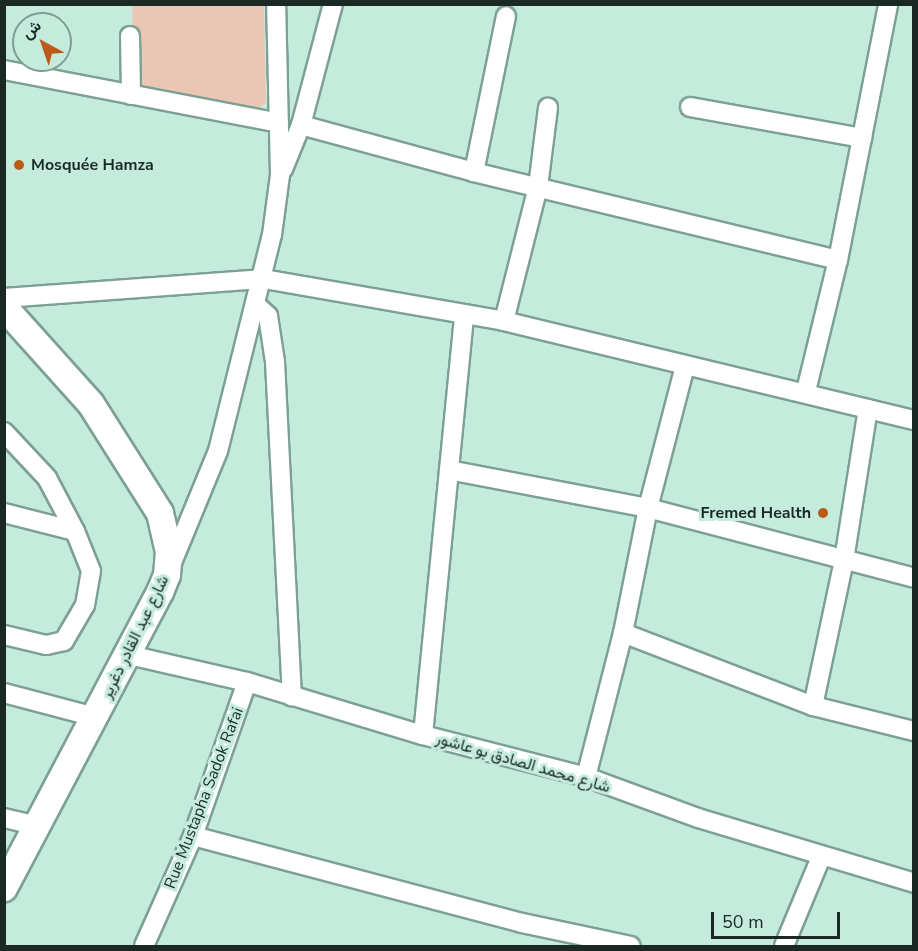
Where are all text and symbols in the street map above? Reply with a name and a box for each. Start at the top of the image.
north arrow [12,12,72,72]
text: ش [17,15,46,44]
place label: Mosquée Hamza [31,155,154,175]
marker: Mosquée Hamza [12,158,26,172]
place label: Fremed Health [701,503,811,523]
marker: Fremed Health [816,506,830,520]
street label: شارع عبد القادر دغرير [97,572,173,702]
street label: Rue Mustapha Sadok Rafai [160,705,248,891]
street label: شارع محمد الصادق بو عاشور [434,729,612,797]
scale bar [714,900,843,938]
text: 50 m [722,910,764,934]

